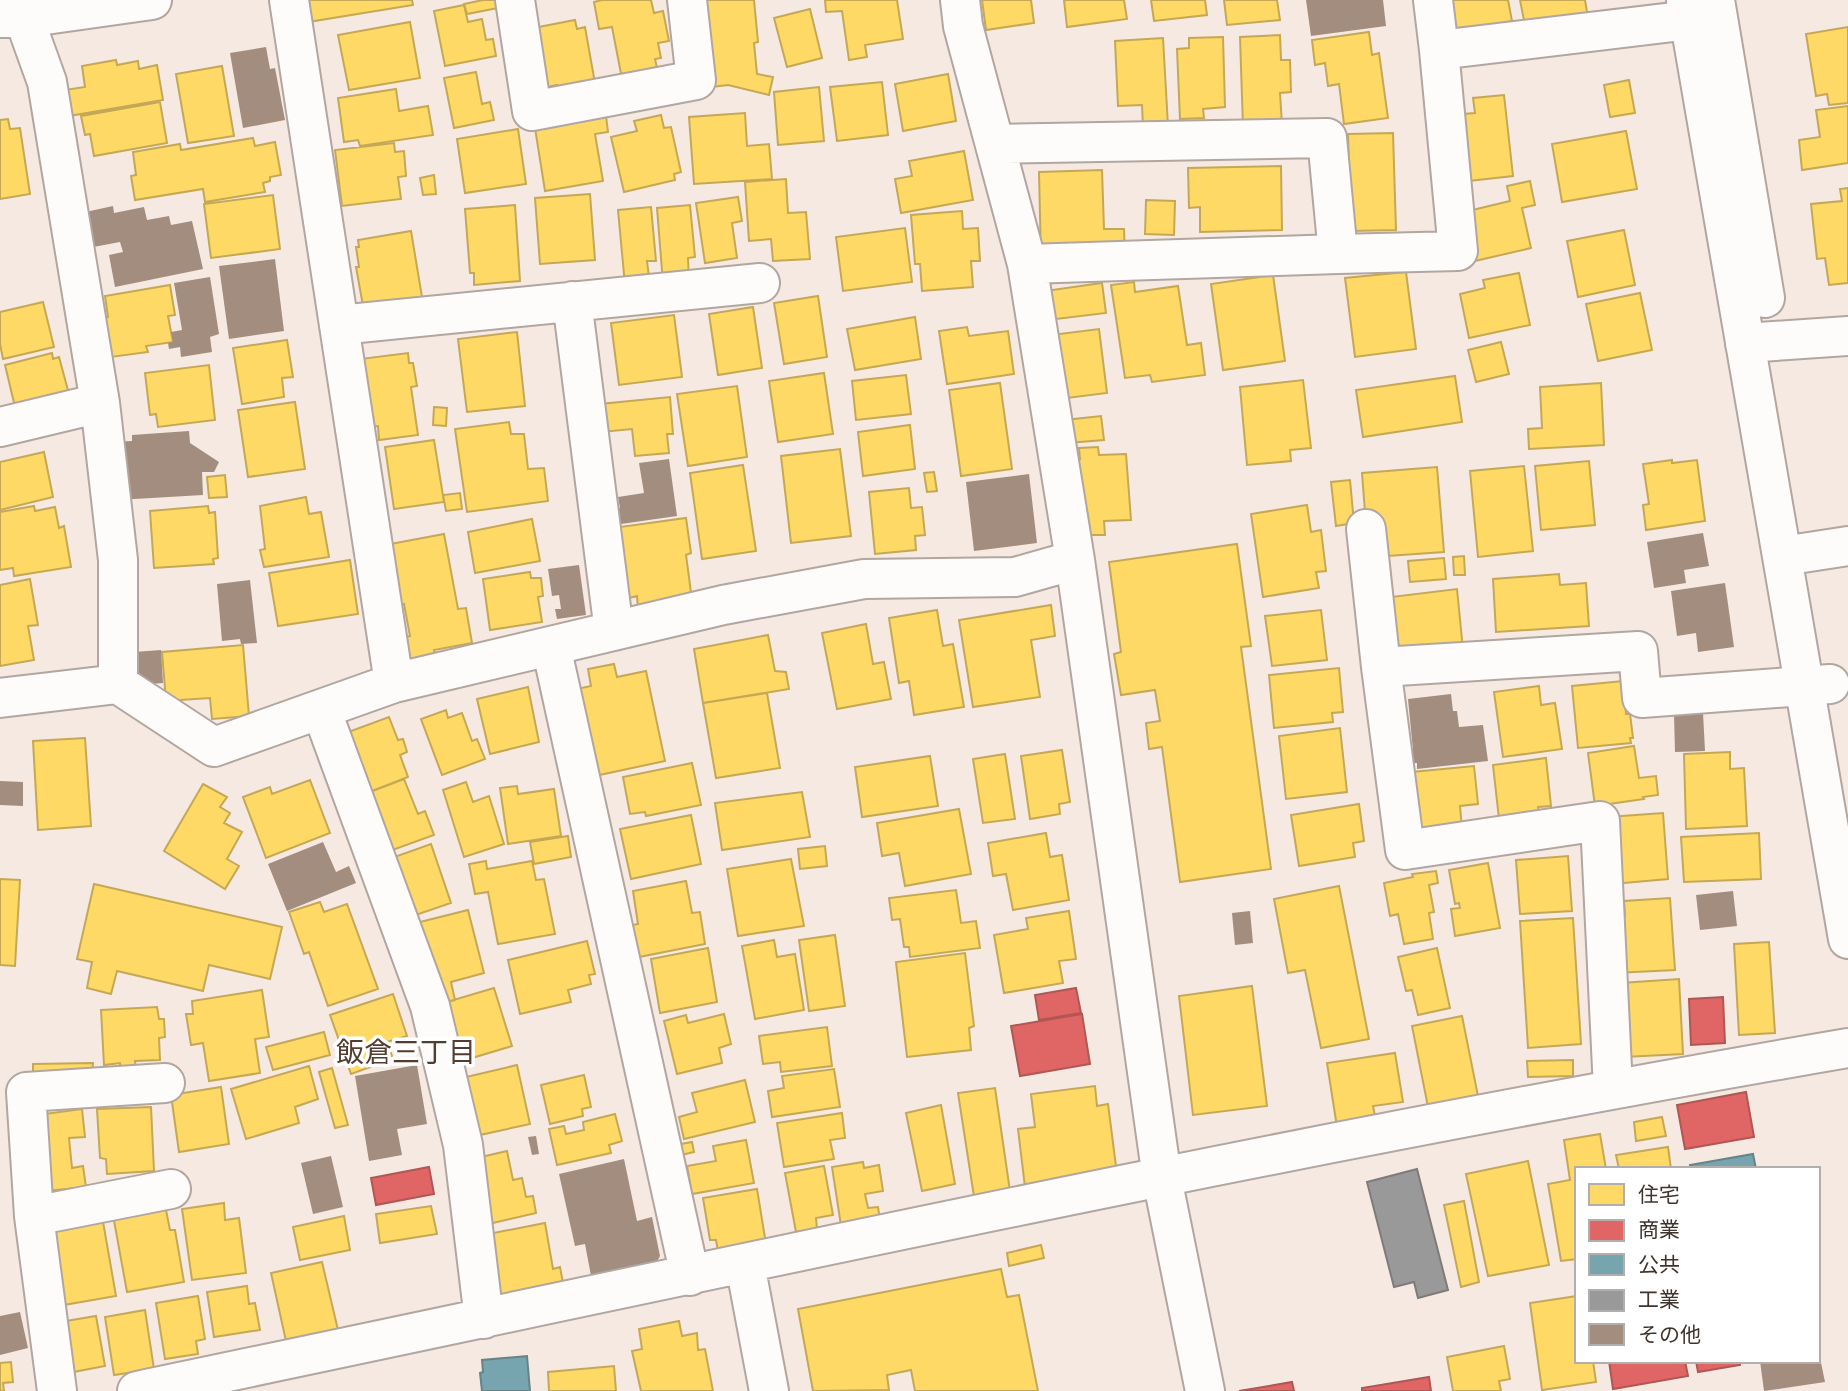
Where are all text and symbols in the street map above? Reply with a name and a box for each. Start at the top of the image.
district label: 飯倉三丁目 [336,1034,476,1069]
legend [1575,1167,1820,1363]
text: 住宅 [1638,1181,1680,1207]
text: 商業 [1638,1216,1680,1242]
text: 公共 [1638,1251,1680,1277]
text: 工業 [1638,1286,1680,1312]
text: その他 [1638,1321,1701,1347]

